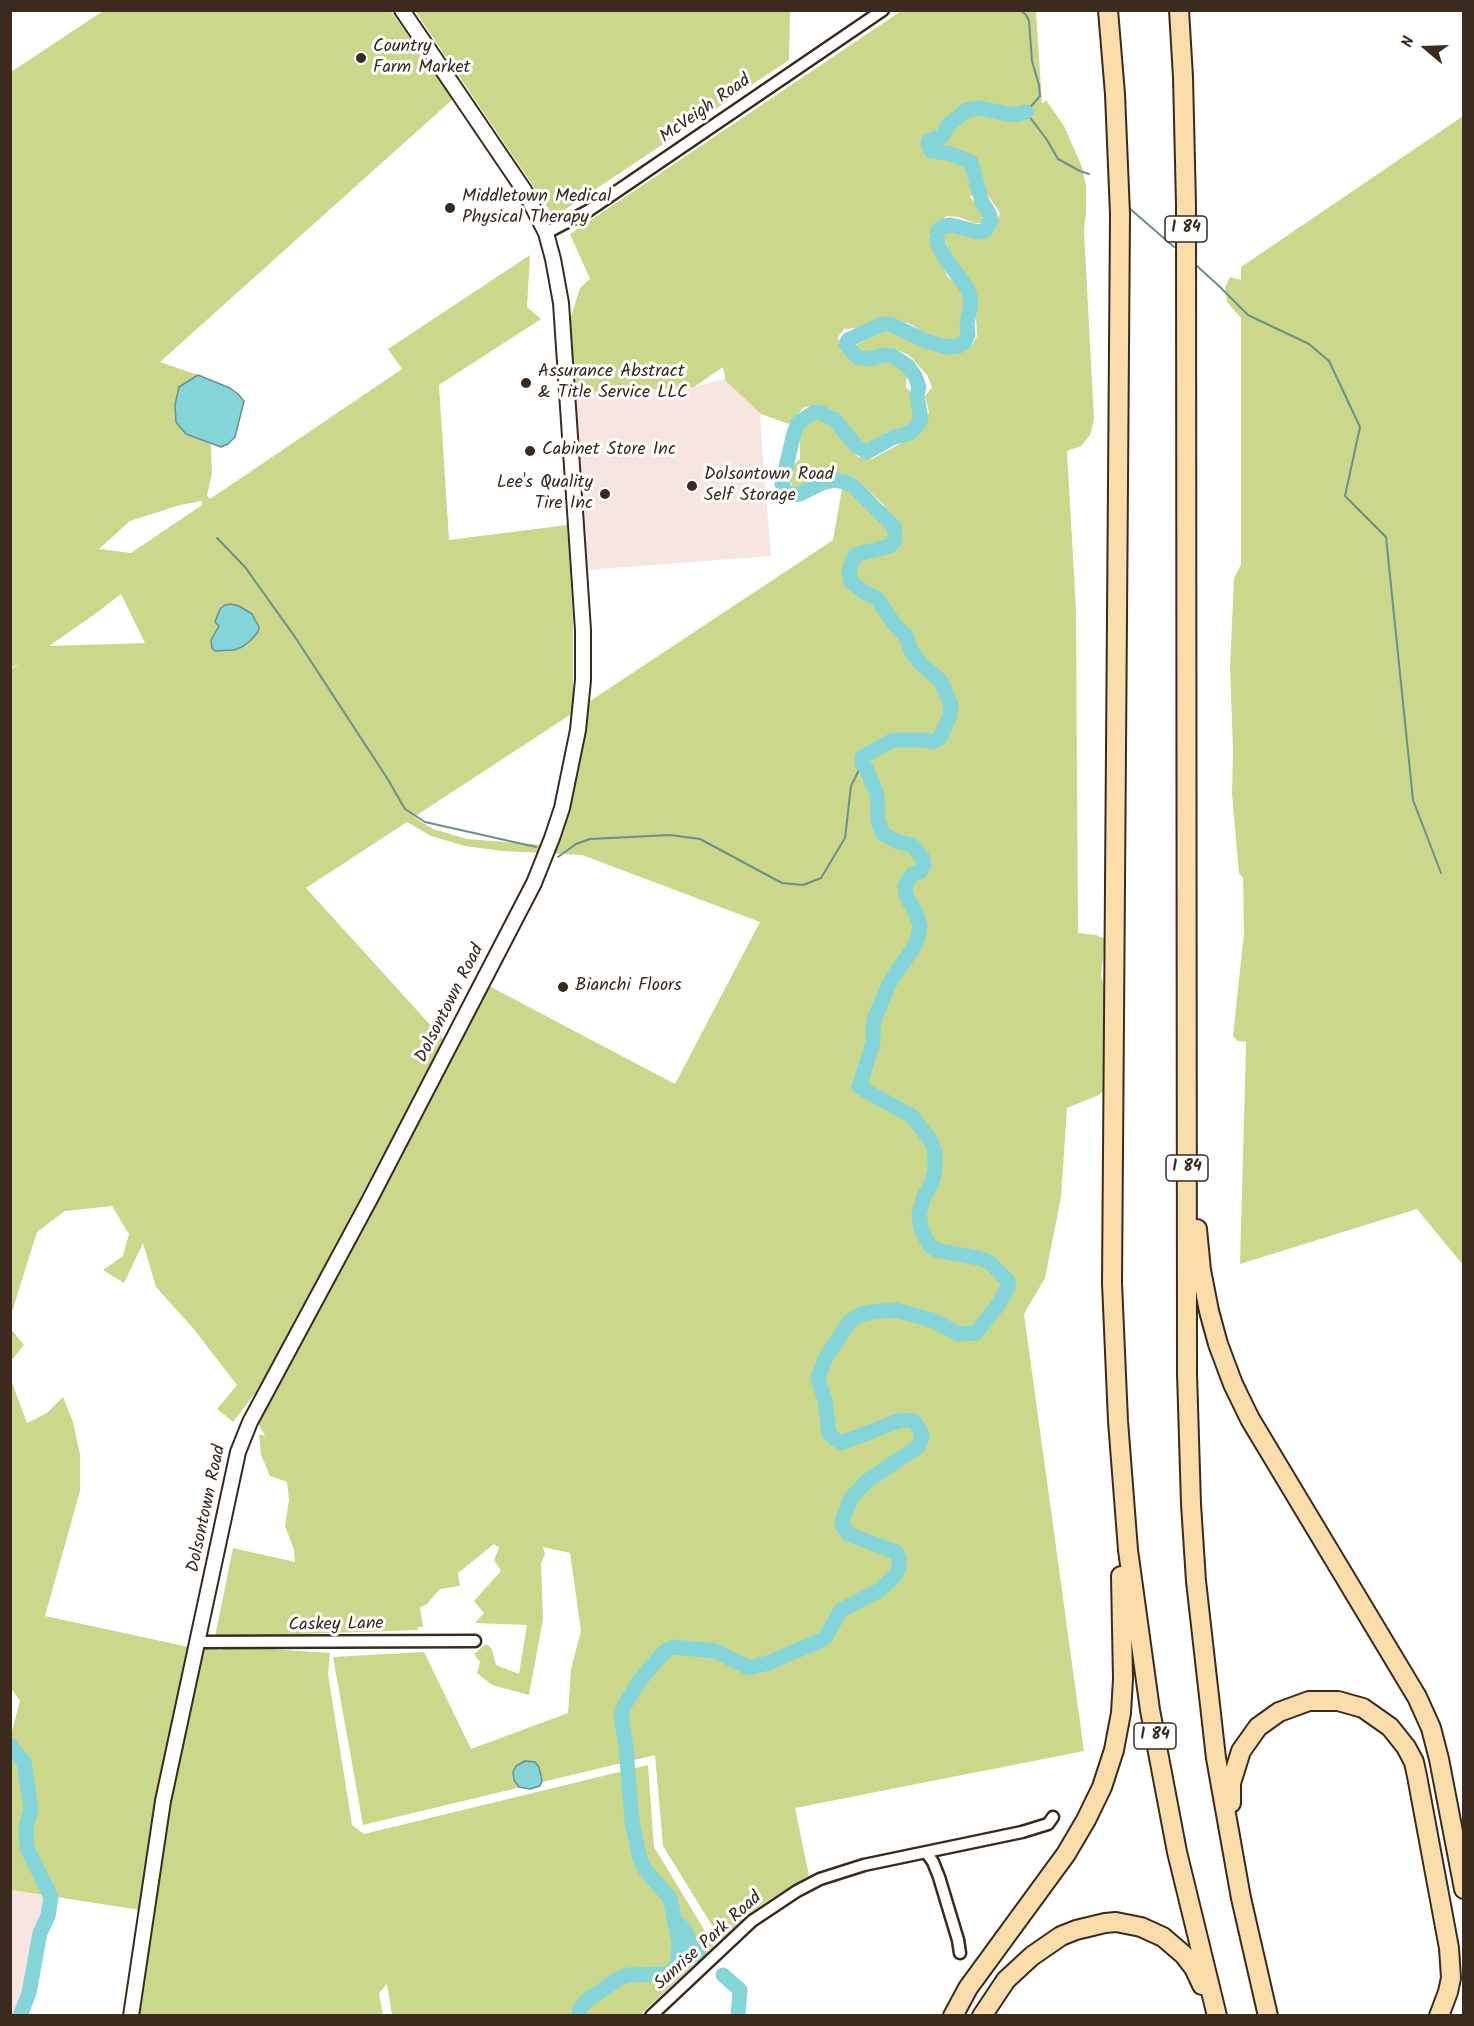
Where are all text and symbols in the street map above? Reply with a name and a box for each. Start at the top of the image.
north arrow [1396,18,1456,78]
text: N [1395,33,1422,51]
place label: Country Farm Market [373,37,470,80]
marker: Country Farm Market [354,51,368,65]
street label: McVeigh Road [657,71,755,149]
place label: Middletown Medical Physical Therapy [462,187,611,230]
marker: Middletown Medical Physical Therapy [443,201,457,215]
road number: I 84 [1165,216,1207,242]
place label: Assurance Abstract & Title Service LLC [538,362,688,404]
marker: Assurance Abstract & Title Service LLC [519,376,533,390]
place label: Cabinet Store Inc [542,440,676,462]
marker: Cabinet Store Inc [523,444,537,458]
place label: Dolsontown Road Self Storage [704,465,834,508]
place label: Lee's Quality Tire Inc [497,473,593,516]
marker: Dolsontown Road Self Storage [685,479,699,493]
marker: Lee's Quality Tire Inc [598,487,612,501]
street label: Dolsontown Road [412,941,490,1067]
place label: Bianchi Floors [575,976,682,998]
marker: Bianchi Floors [556,980,570,994]
road number: I 84 [1166,1155,1208,1181]
street label: Dolsontown Road [184,1443,232,1575]
street label: Caskey Lane [288,1614,384,1638]
road number: I 84 [1134,1723,1176,1749]
street label: Sunrise Park Road [651,1888,767,1996]

